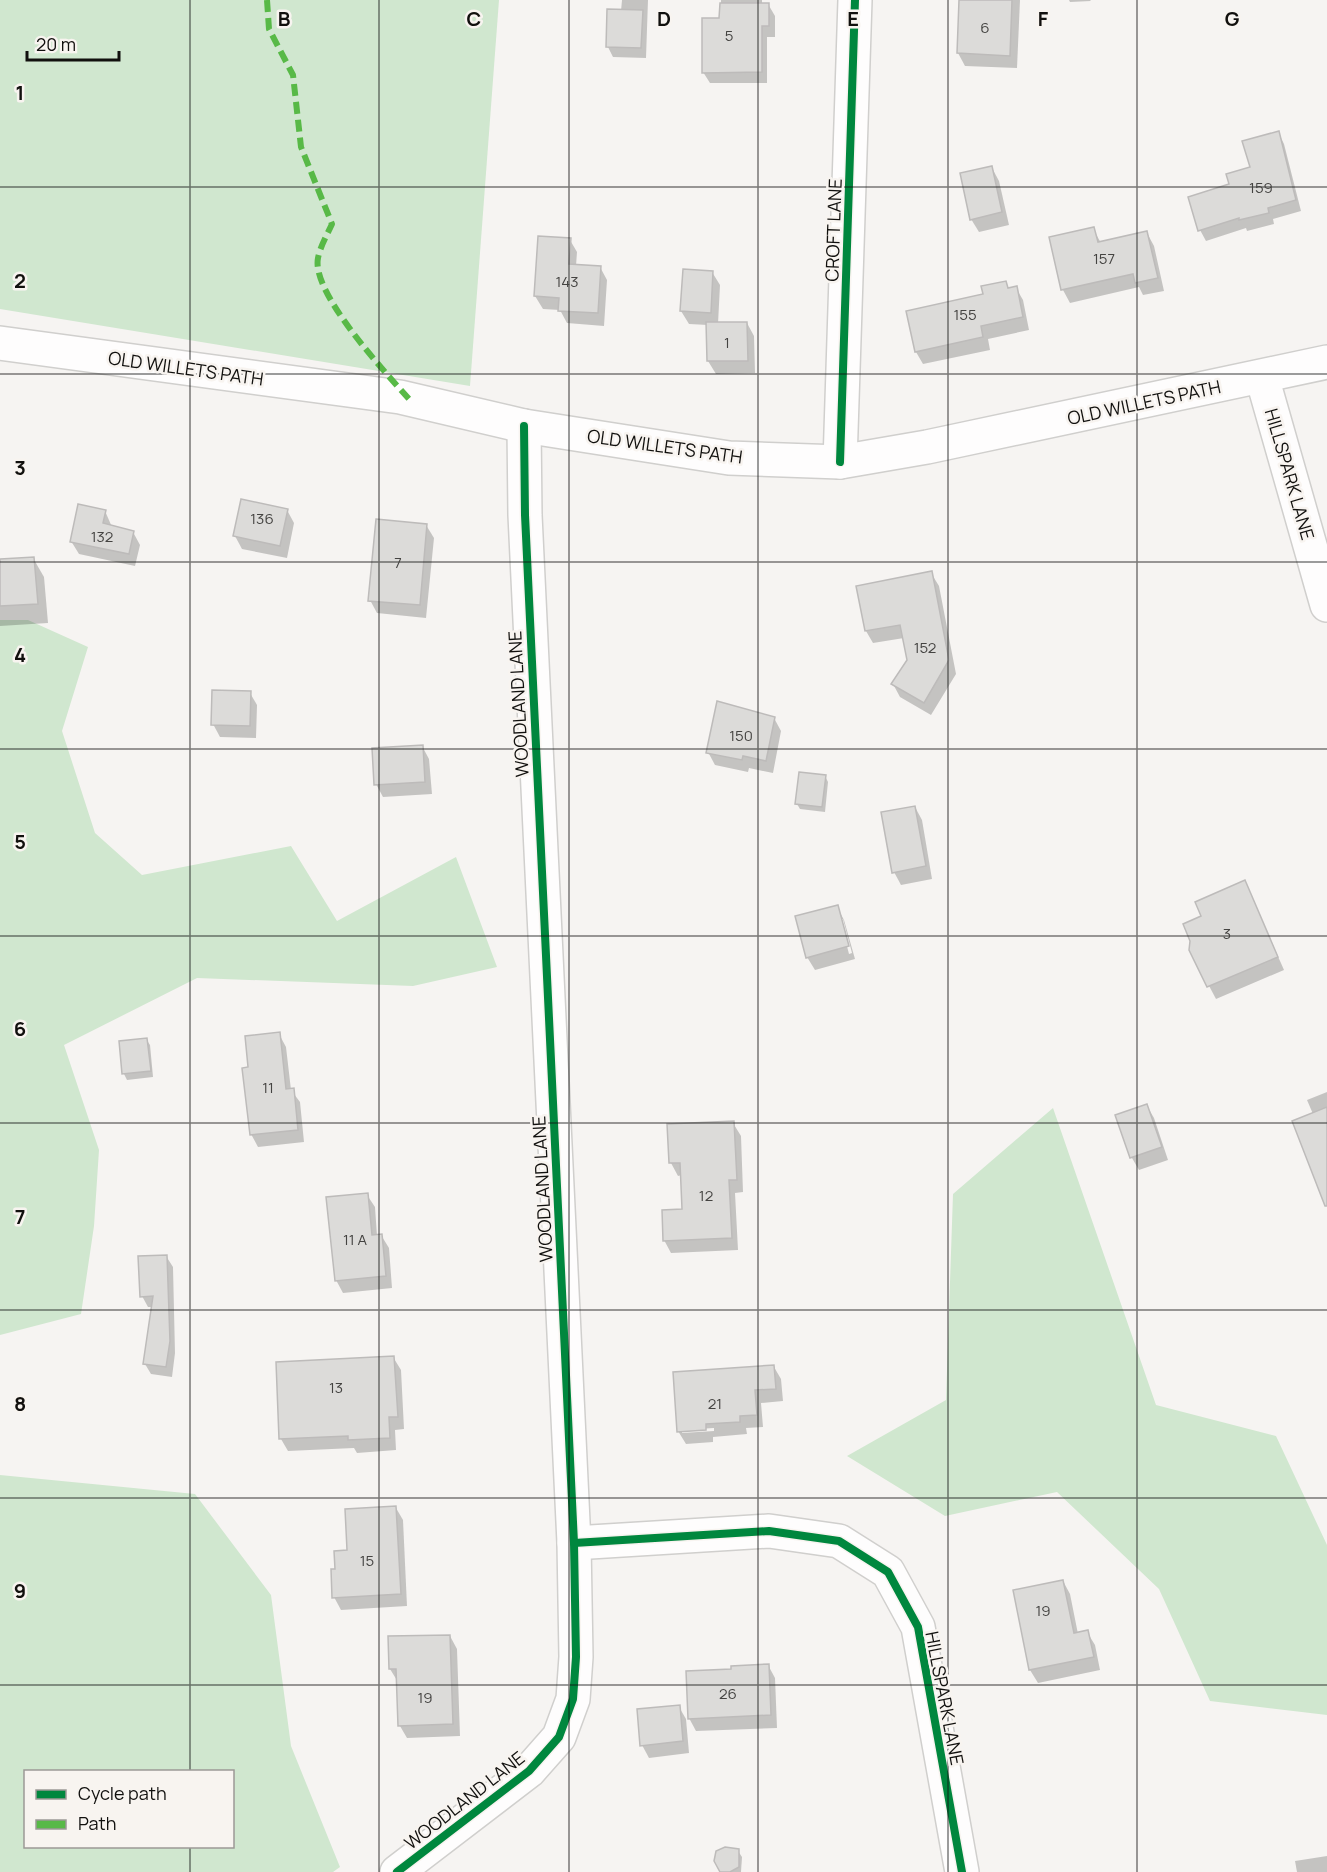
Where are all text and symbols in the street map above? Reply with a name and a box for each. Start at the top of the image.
text: B [278,5,291,32]
text: C [467,5,481,32]
text: D [657,5,671,32]
text: E [847,5,859,32]
text: F [1038,5,1049,32]
text: G [1225,5,1240,32]
house number: 6 [980,17,990,38]
scale bar [27,24,118,62]
house number: 5 [725,25,733,46]
text: 20 m [36,32,76,56]
text: 1 [16,79,24,106]
house number: 159 [1249,177,1273,198]
street label: CROFT LANE [819,178,847,282]
house number: 157 [1093,248,1115,269]
text: 2 [14,267,26,294]
house number: 143 [556,271,579,292]
house number: 155 [953,304,977,325]
house number: 1 [724,332,730,353]
street label: OLD WILLETS PATH [107,345,265,391]
street label: OLD WILLETS PATH [1065,374,1223,430]
street label: HILLSPARK LANE [1260,405,1320,543]
street label: OLD WILLETS PATH [586,423,744,469]
text: 3 [14,454,26,481]
house number: 136 [250,508,274,529]
house number: 132 [91,526,113,547]
house number: 7 [394,552,402,573]
street label: WOODLAND LANE [502,630,534,778]
house number: 152 [914,637,936,658]
text: 4 [14,641,26,668]
house number: 150 [729,725,753,746]
text: 5 [14,828,26,855]
house number: 3 [1223,923,1231,944]
text: 6 [14,1015,26,1042]
house number: 11 [262,1077,274,1098]
street label: WOODLAND LANE [526,1115,558,1263]
house number: 12 [699,1185,713,1206]
text: 7 [15,1203,25,1230]
house number: 11 A [343,1229,368,1250]
house number: 13 [329,1377,343,1398]
text: 8 [14,1390,26,1417]
house number: 21 [708,1393,722,1414]
house number: 15 [360,1550,374,1571]
text: 9 [14,1577,26,1604]
house number: 19 [1035,1600,1051,1621]
street label: HILLSPARK LANE [920,1629,970,1767]
house number: 26 [719,1683,737,1704]
house number: 19 [417,1687,433,1708]
street label: WOODLAND LANE [399,1745,529,1855]
legend [24,1770,234,1848]
text: Cycle path [78,1781,167,1805]
text: Path [78,1811,116,1835]

